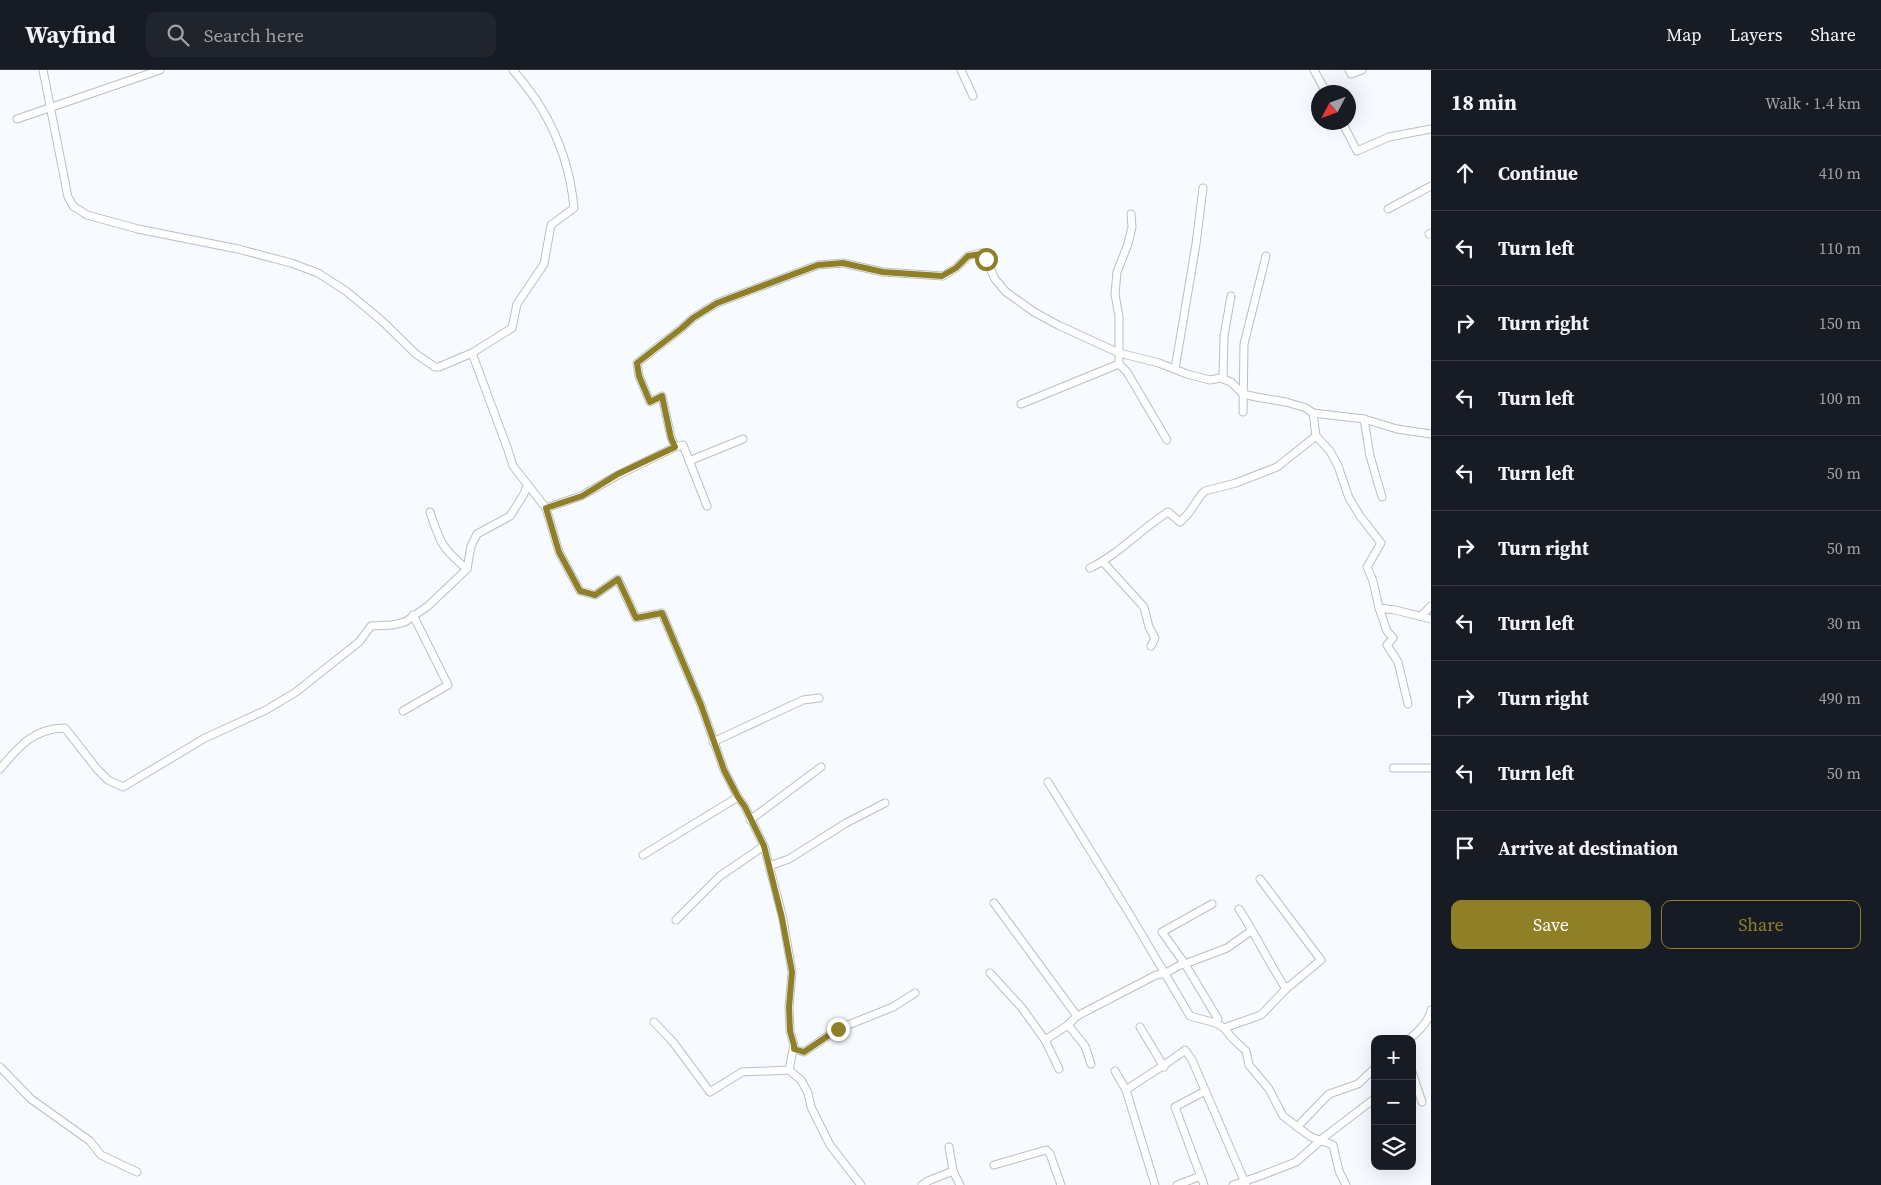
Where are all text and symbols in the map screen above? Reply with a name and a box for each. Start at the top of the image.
search box [146,12,496,57]
text: Wayfind [25,18,116,51]
icon: search [164,21,192,49]
text: Search here [204,22,304,48]
text: Map [1666,22,1701,47]
text: Layers [1729,22,1782,47]
text: Share [1810,22,1856,47]
north arrow [1311,85,1356,130]
text: 18 min [1451,88,1517,117]
text: Walk · 1.4 km [1765,92,1861,114]
icon: ahead [1451,159,1479,187]
text: Continue [1498,160,1578,186]
text: 410 m [1819,162,1861,184]
icon: left [1451,234,1479,262]
text: Turn left [1498,235,1574,261]
text: 110 m [1819,237,1861,259]
route start [975,248,998,271]
icon: right [1451,309,1479,337]
text: Turn right [1498,310,1589,336]
text: 150 m [1819,312,1861,334]
icon: left [1451,384,1479,412]
text: Turn left [1498,385,1574,411]
text: 100 m [1819,387,1861,409]
icon: left [1451,459,1479,487]
text: Turn left [1498,460,1574,486]
text: 50 m [1827,462,1861,484]
icon: right [1451,534,1479,562]
text: Turn right [1498,535,1589,561]
text: 50 m [1827,537,1861,559]
icon: left [1451,609,1479,637]
text: Turn left [1498,610,1574,636]
text: 30 m [1827,612,1861,634]
icon: right [1451,684,1479,712]
text: Turn right [1498,685,1589,711]
text: 490 m [1819,687,1861,709]
icon: left [1451,759,1479,787]
text: Turn left [1498,760,1574,786]
text: 50 m [1827,762,1861,784]
icon: arrive [1451,834,1479,862]
text: Arrive at destination [1498,835,1678,861]
button: Save [1451,900,1651,949]
button: Share [1661,900,1861,949]
route end [827,1018,850,1041]
map controls [1371,1035,1416,1170]
button: + [1371,1035,1416,1080]
button: − [1371,1080,1416,1125]
button: layers [1371,1125,1416,1170]

